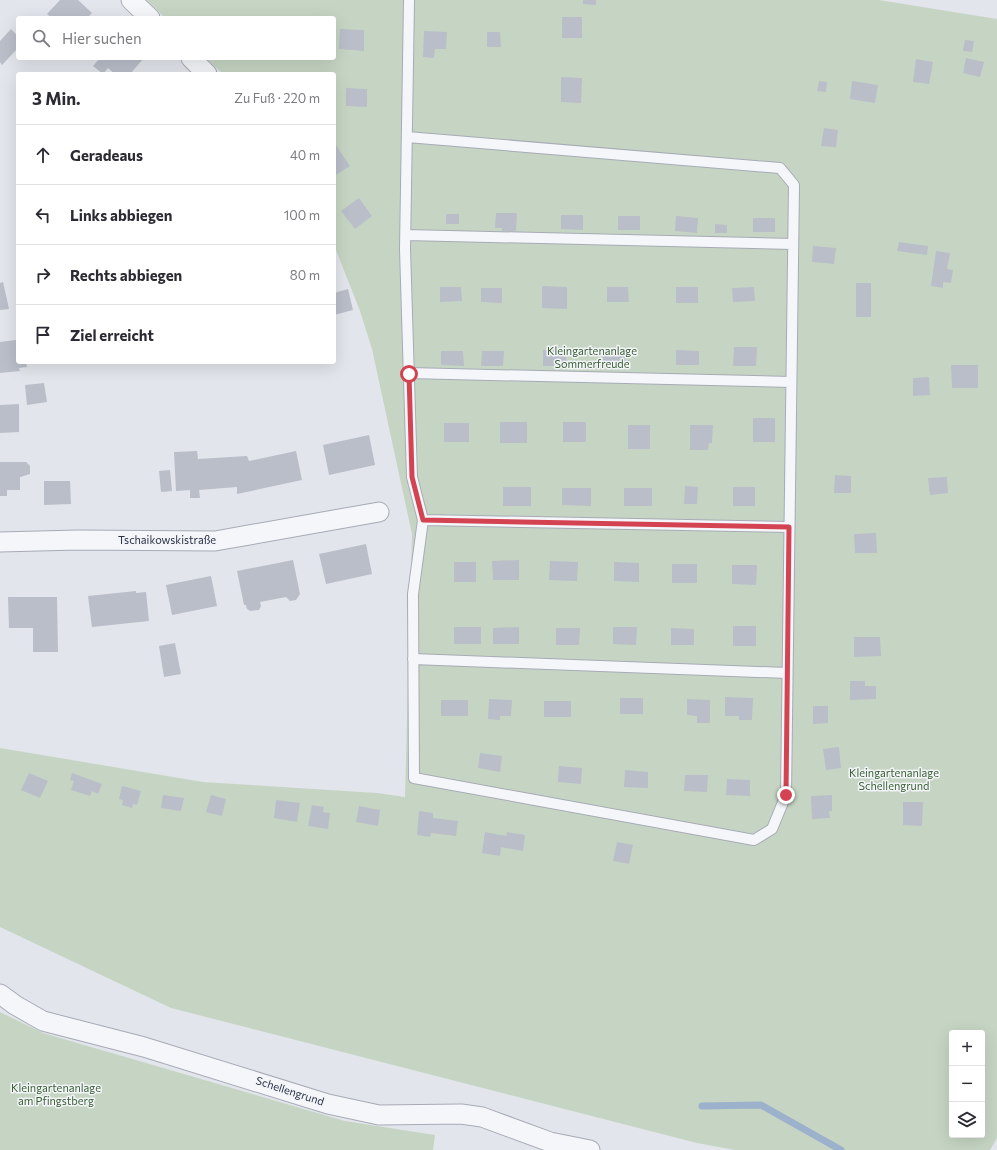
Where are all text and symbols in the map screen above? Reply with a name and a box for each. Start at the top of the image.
search box [16,16,336,60]
icon: search [30,27,52,49]
text: Hier suchen [62,29,142,47]
text: 3 Min. [32,88,81,109]
text: Zu Fuß · 220 m [234,90,320,106]
icon: ahead [32,144,54,166]
text: Geradeaus [70,146,143,164]
text: 40 m [290,147,320,163]
icon: left [32,204,54,226]
text: Links abbiegen [70,206,172,224]
text: 100 m [284,207,320,223]
icon: right [32,264,54,286]
text: Rechts abbiegen [70,266,182,284]
text: 80 m [290,267,320,283]
icon: arrive [32,324,54,346]
text: Ziel erreicht [70,326,154,344]
park label: Kleingartenanlage Sommerfreude [547,344,637,370]
route start [400,365,418,383]
street label: Tschaikowskistraße [118,533,216,546]
park label: Kleingartenanlage Schellengrund [849,766,939,792]
route end [777,786,795,804]
map controls [949,1030,985,1138]
button: + [949,1030,985,1066]
button: − [949,1066,985,1102]
street label: Schellengrund [254,1073,326,1108]
park label: Kleingartenanlage am Pfingstberg [11,1081,101,1107]
button: layers [949,1102,985,1138]

